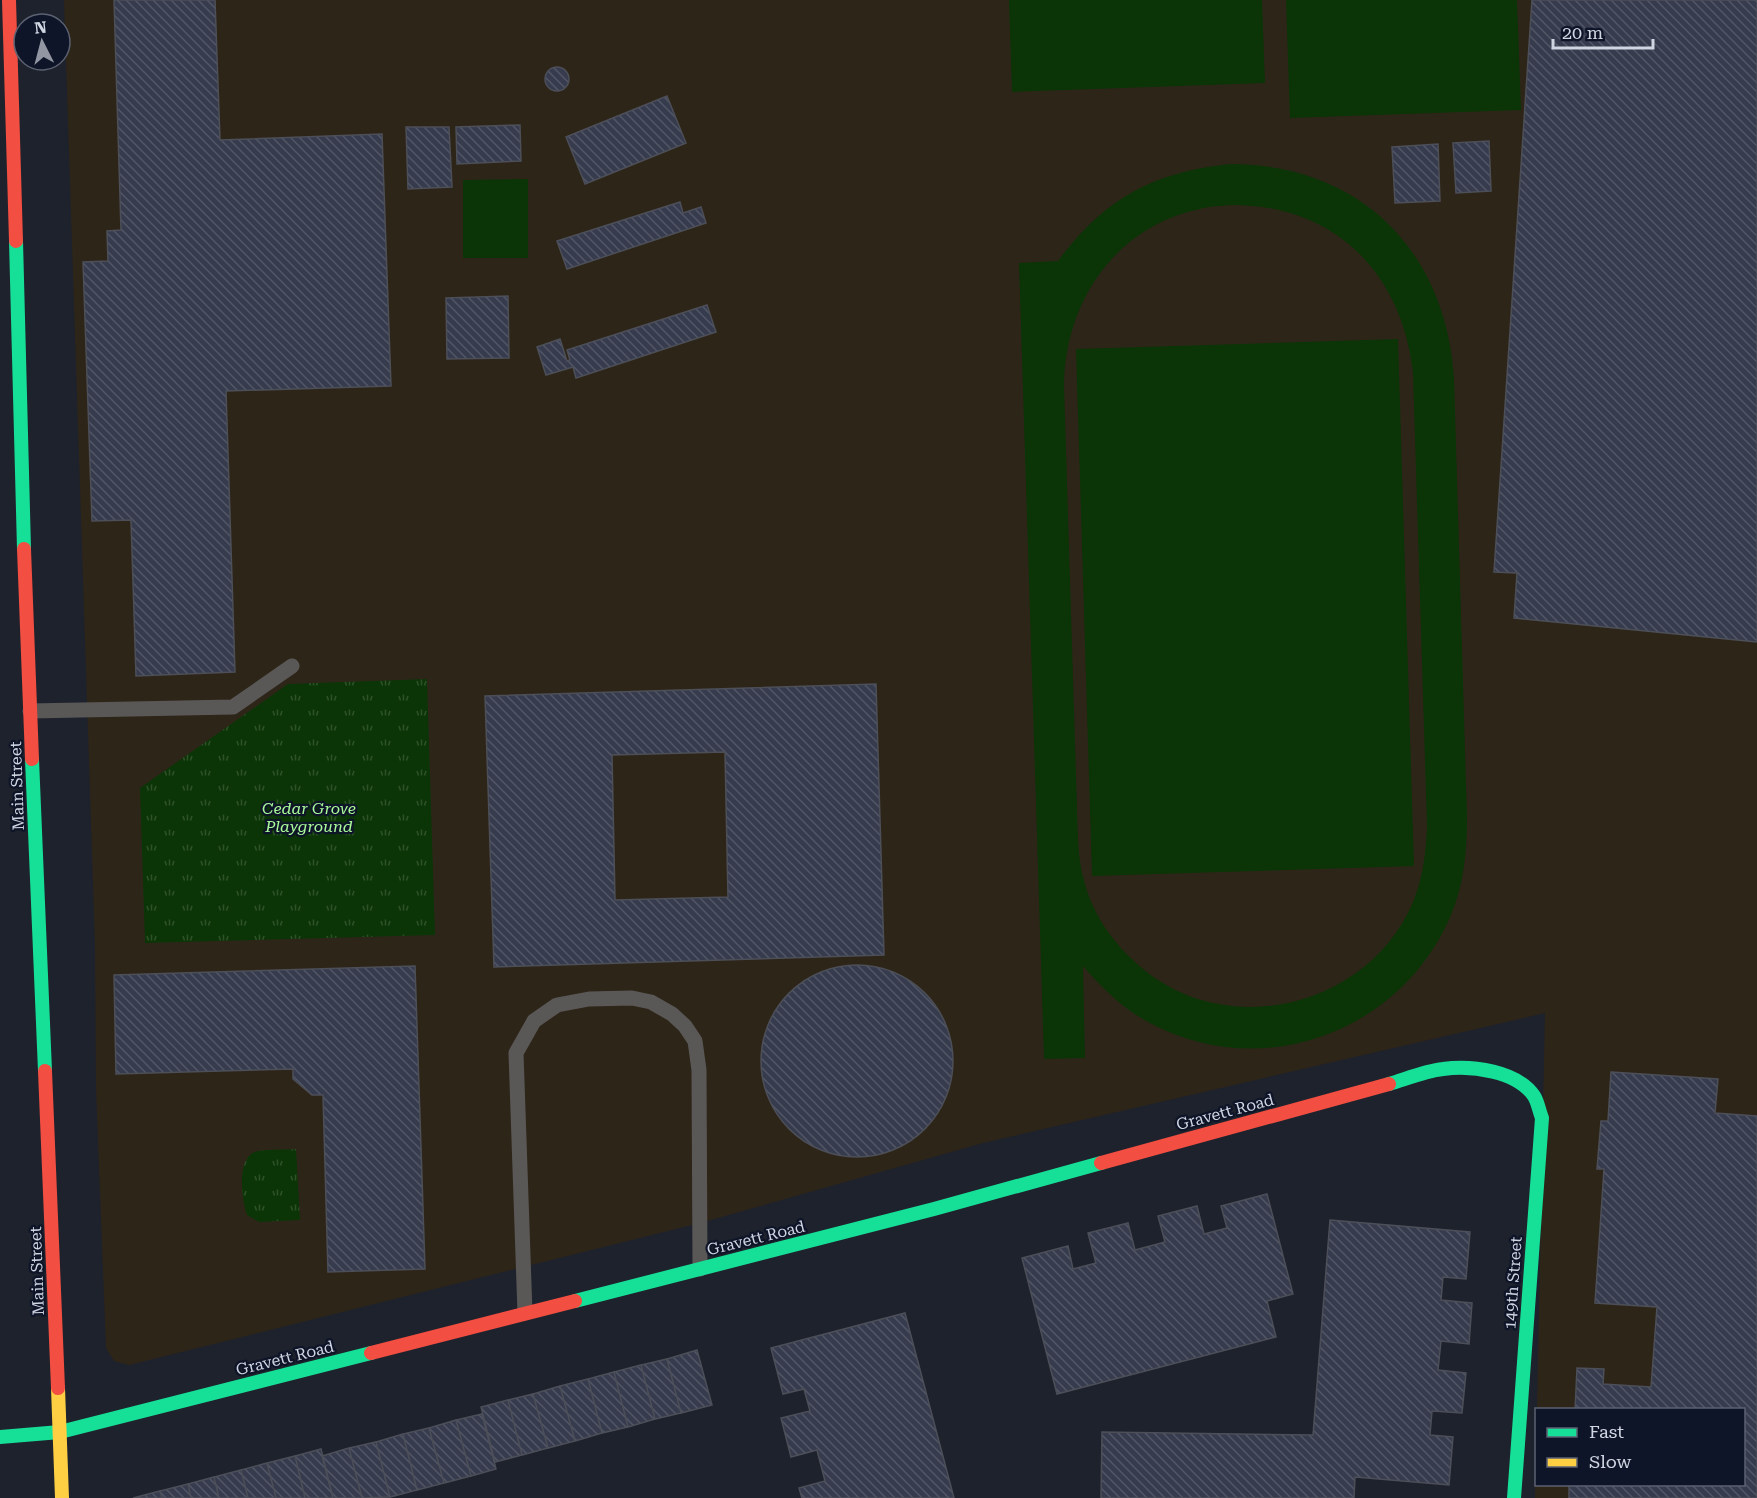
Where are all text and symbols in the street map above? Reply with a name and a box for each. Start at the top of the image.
north arrow [12,12,72,72]
scale bar [1553,12,1654,50]
text: N [33,17,48,38]
text: 20 m [1562,22,1603,43]
street label: Main Street [6,741,28,831]
park label: Cedar Grove Playground [262,799,356,836]
street label: Gravett Road [1174,1090,1276,1134]
street label: Gravett Road [705,1217,807,1259]
street label: Main Street [26,1226,48,1316]
street label: 149th Street [1500,1236,1526,1330]
street label: Gravett Road [234,1337,336,1379]
legend [1535,1408,1745,1486]
text: Fast [1589,1421,1624,1442]
text: Slow [1589,1451,1631,1472]

